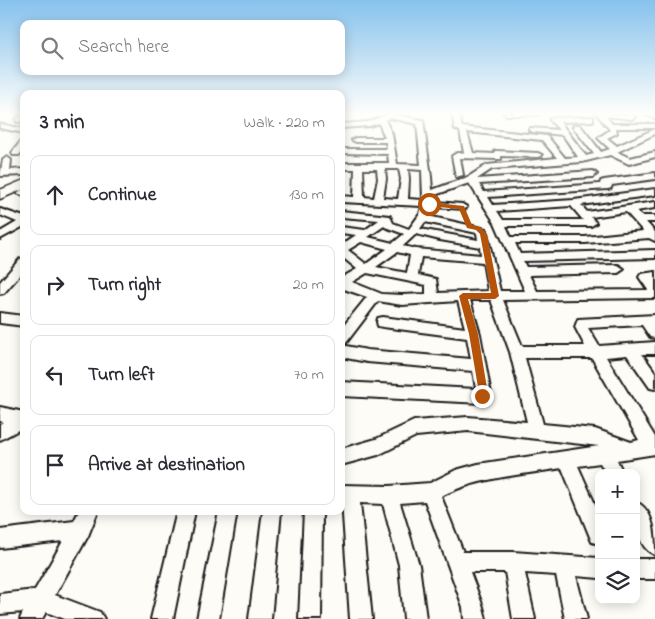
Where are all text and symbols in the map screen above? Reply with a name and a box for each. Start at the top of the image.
search box [20,20,345,75]
icon: search [38,34,66,62]
text: Search here [78,34,169,61]
text: 3 min [40,108,84,138]
text: Walk · 220 m [244,111,325,135]
icon: ahead [41,181,69,209]
text: Continue [88,182,156,209]
text: 130 m [289,183,324,207]
route start [418,193,441,216]
icon: right [41,271,69,299]
text: Turn right [88,272,161,299]
text: 20 m [293,273,324,297]
icon: left [41,361,69,389]
text: Turn left [88,362,155,389]
text: 70 m [294,363,324,387]
route end [471,385,494,408]
icon: arrive [41,451,69,479]
text: Arrive at destination [88,452,245,479]
map controls [595,469,640,604]
button: + [595,469,640,514]
button: − [595,514,640,559]
button: layers [595,559,640,604]

